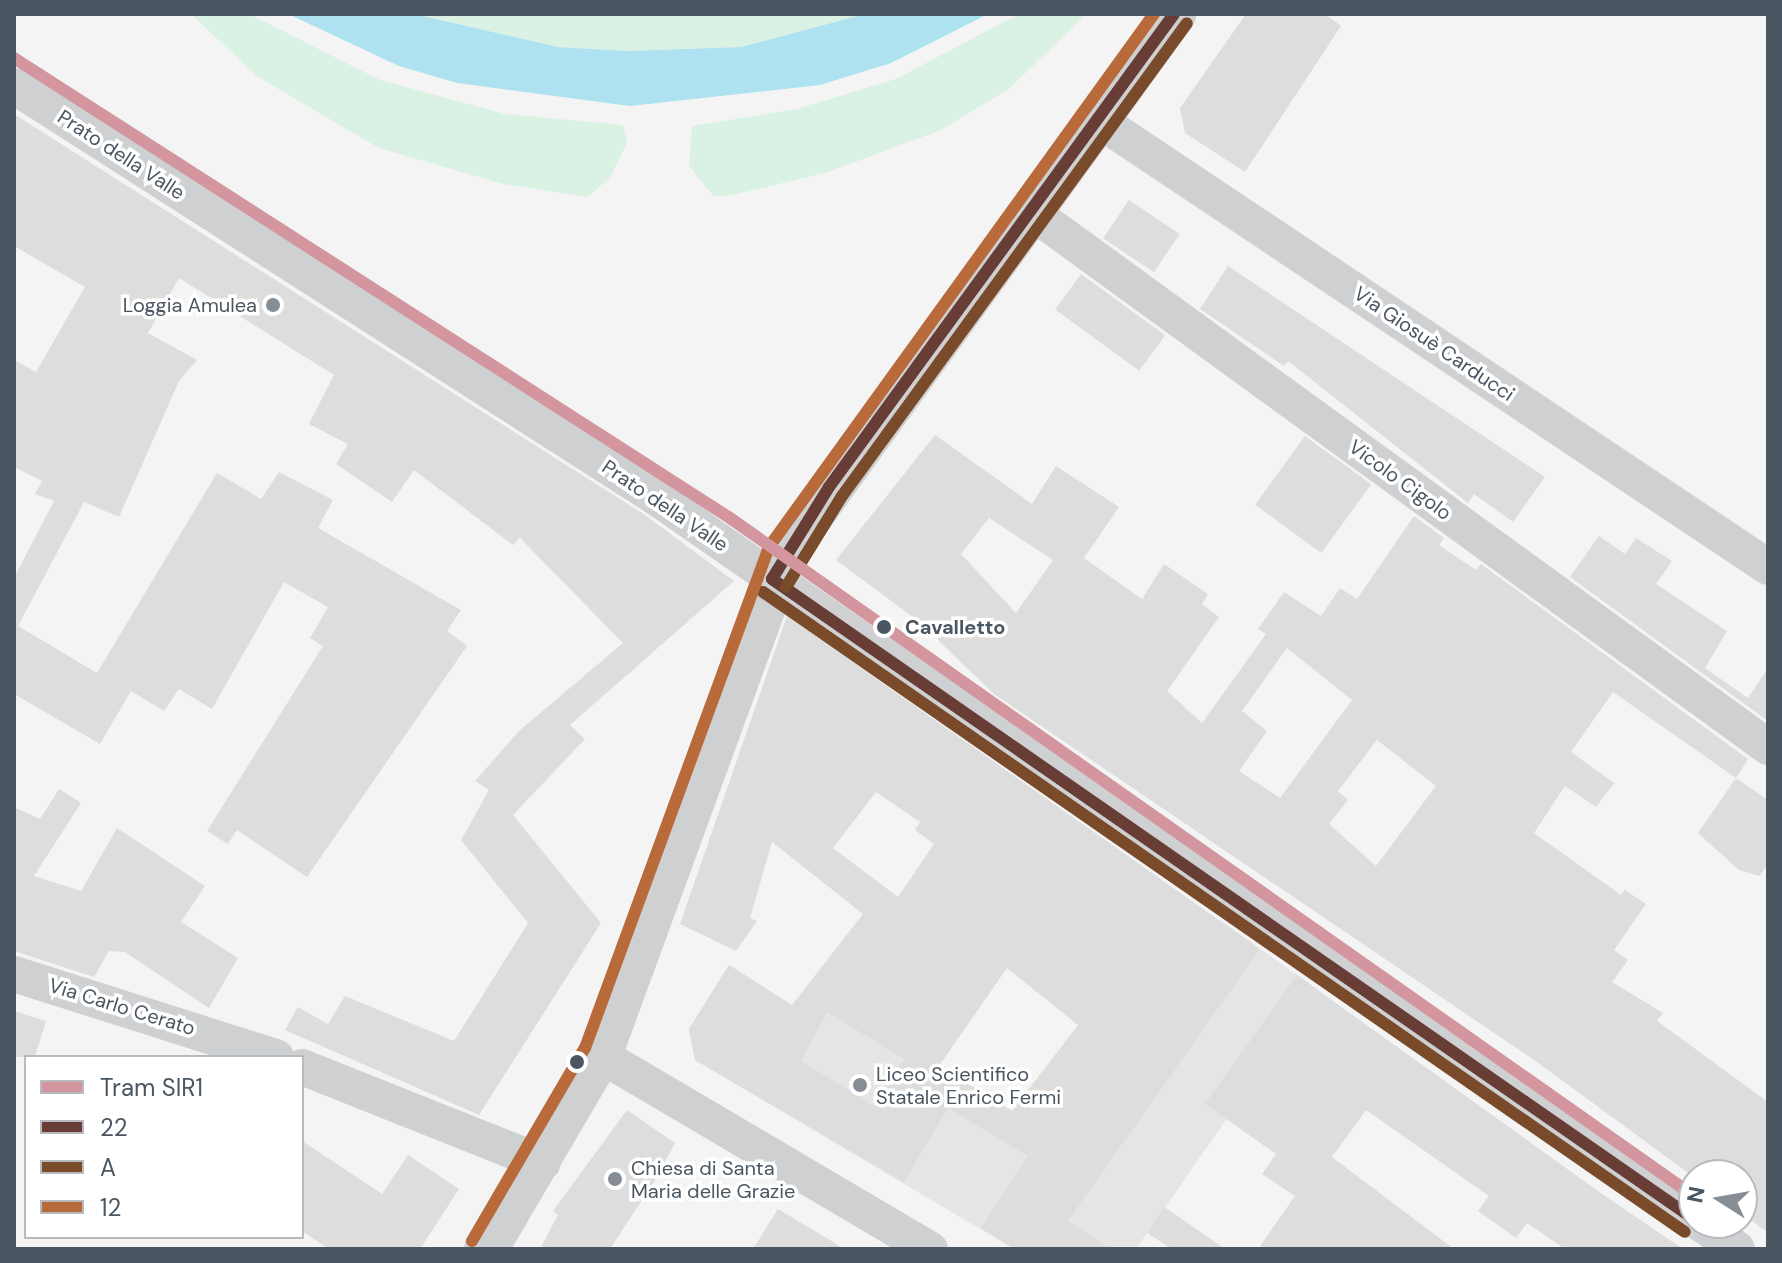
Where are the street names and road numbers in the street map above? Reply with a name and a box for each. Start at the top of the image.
street label: Prato della Valle [53,105,189,205]
street label: Via Giosuè Carducci [1349,281,1519,407]
street label: Vicolo Cigolo [1344,435,1456,525]
street label: Prato della Valle [597,455,733,557]
street label: Via Carlo Cerato [46,973,198,1041]

